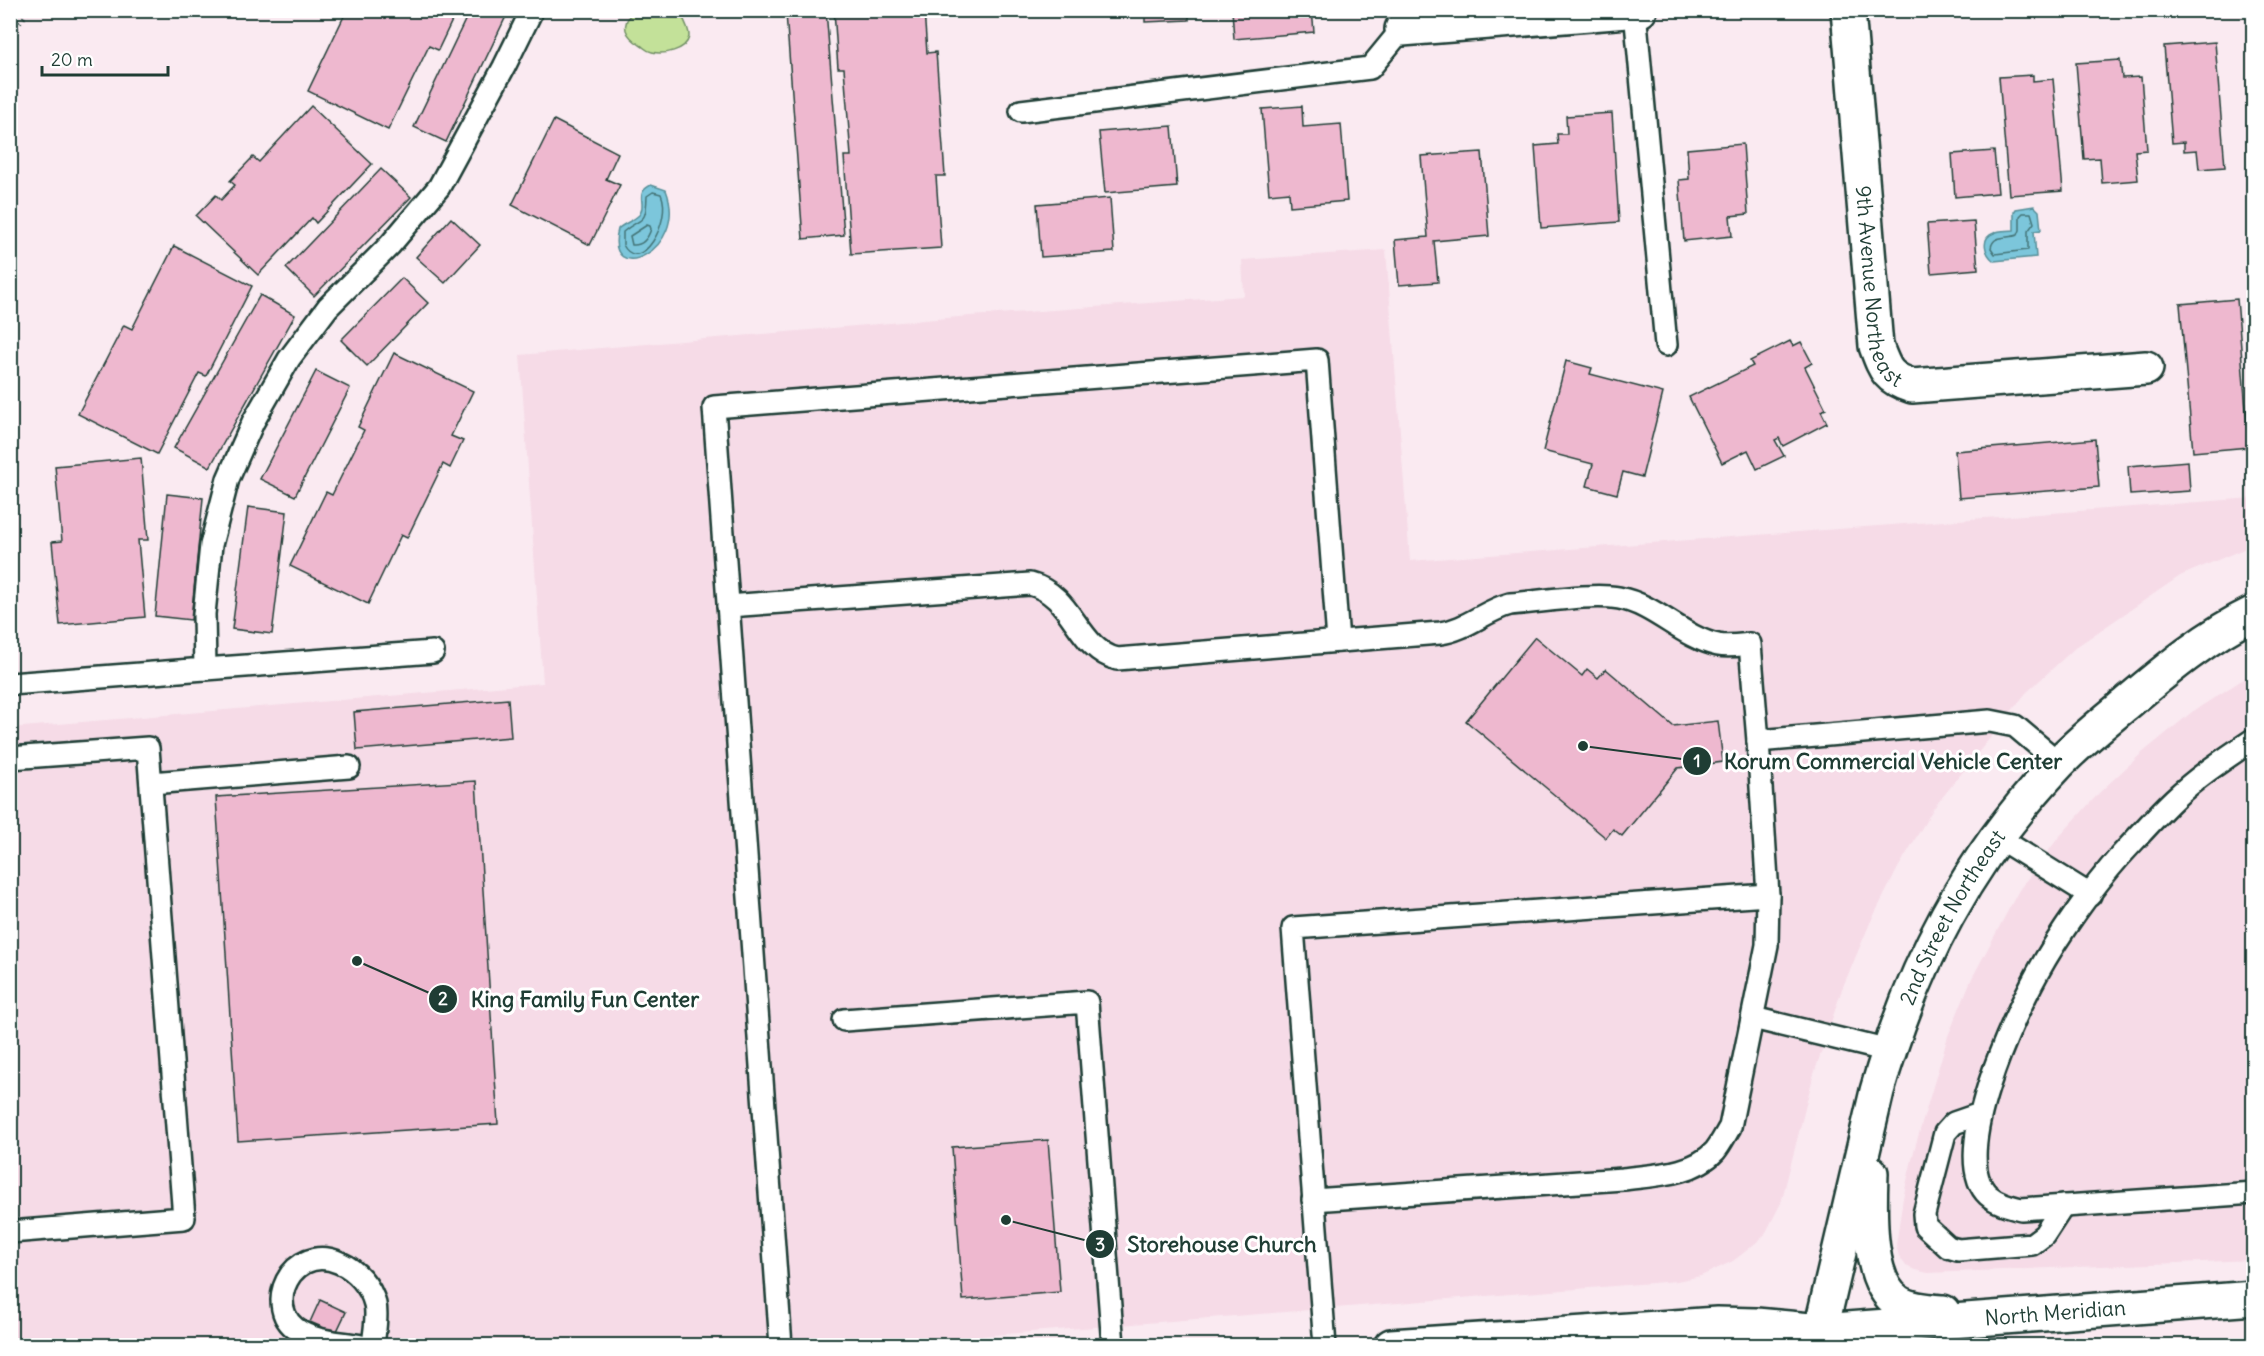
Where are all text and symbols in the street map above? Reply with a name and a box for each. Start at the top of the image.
scale bar [42,39,168,77]
text: 20 m [51,48,93,71]
street label: 9th Avenue Northeast [1850,184,1907,393]
callout: Korum Commercial Vehicle Center [1682,741,2074,781]
text: Korum Commercial Vehicle Center [1724,747,2063,775]
text: 1 [1693,749,1701,772]
street label: 2nd Street Northeast [1893,824,2011,1009]
callout: King Family Fun Center [428,979,711,1019]
text: King Family Fun Center [471,985,700,1013]
text: 2 [438,987,448,1010]
callout: Storehouse Church [1085,1224,1328,1264]
text: Storehouse Church [1127,1230,1317,1258]
text: 3 [1095,1233,1105,1256]
street label: North Meridian [1984,1294,2127,1331]

